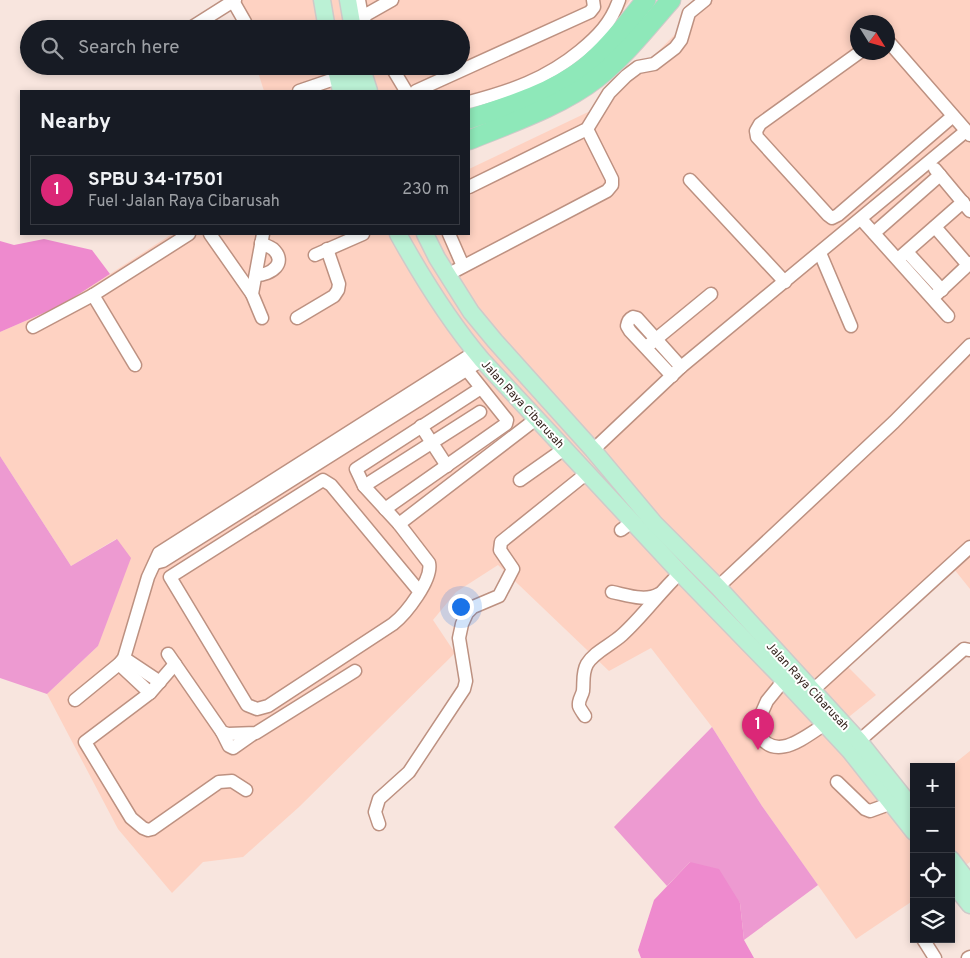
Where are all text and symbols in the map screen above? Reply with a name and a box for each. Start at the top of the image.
north arrow [850,15,895,60]
search box [20,20,470,75]
icon: search [38,34,66,62]
text: Search here [78,36,180,60]
text: Nearby [40,109,111,136]
text: SPBU 34-17501 [88,168,224,192]
text: 1 [54,180,60,200]
text: 230 m [402,180,449,200]
text: Fuel · Jalan Raya Cibarusah [88,192,280,212]
street label: Jalan Raya Cibarusah [477,357,568,452]
your location [448,594,474,620]
street label: Jalan Raya Cibarusah [762,639,853,734]
pin: 1 [742,709,774,750]
map controls [910,763,955,943]
button: + [910,763,955,808]
button: − [910,808,955,853]
button: locate [910,853,955,898]
button: layers [910,898,955,943]

